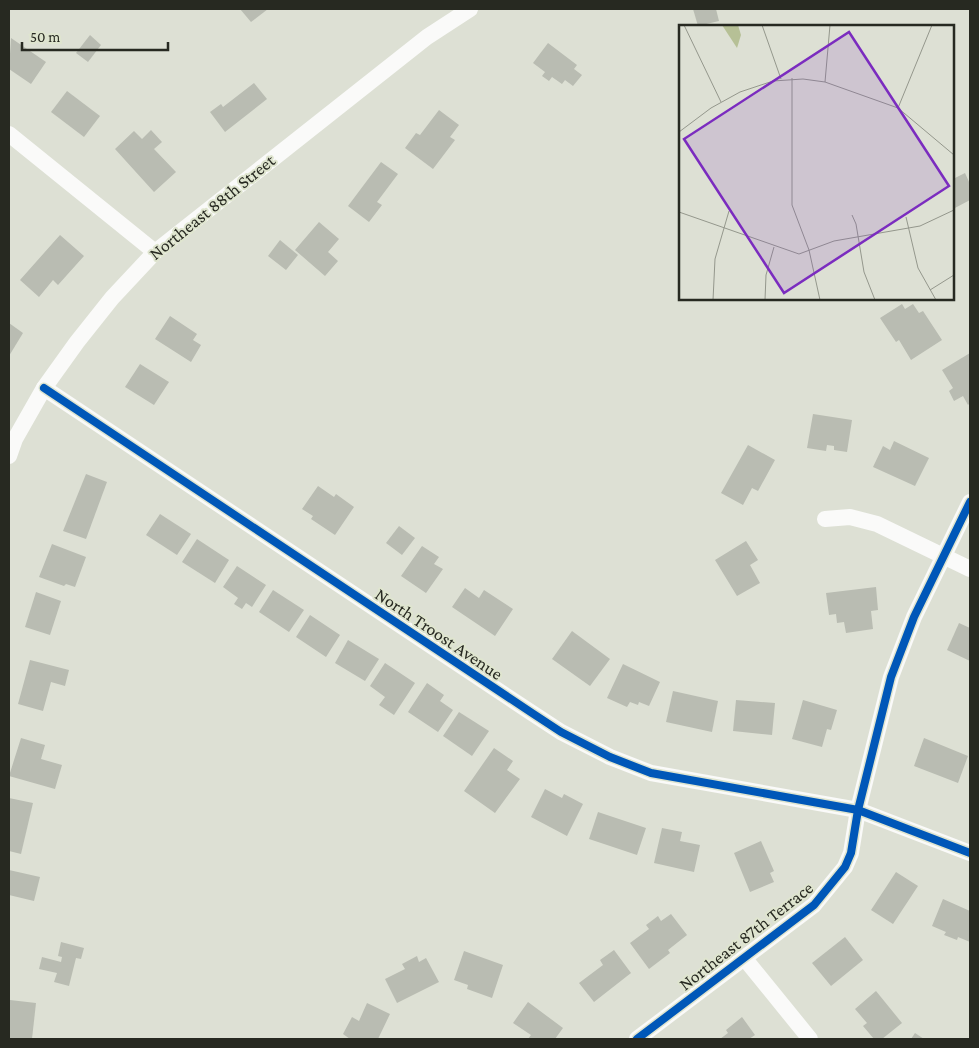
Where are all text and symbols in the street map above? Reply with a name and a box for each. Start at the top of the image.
scale bar [22,20,169,52]
inset map [679,25,954,300]
text: 50 m [30,29,60,45]
street label: Northeast 88th Street [145,150,280,264]
street label: North Troost Avenue [372,584,506,684]
street label: Northeast 87th Terrace [675,877,817,995]

